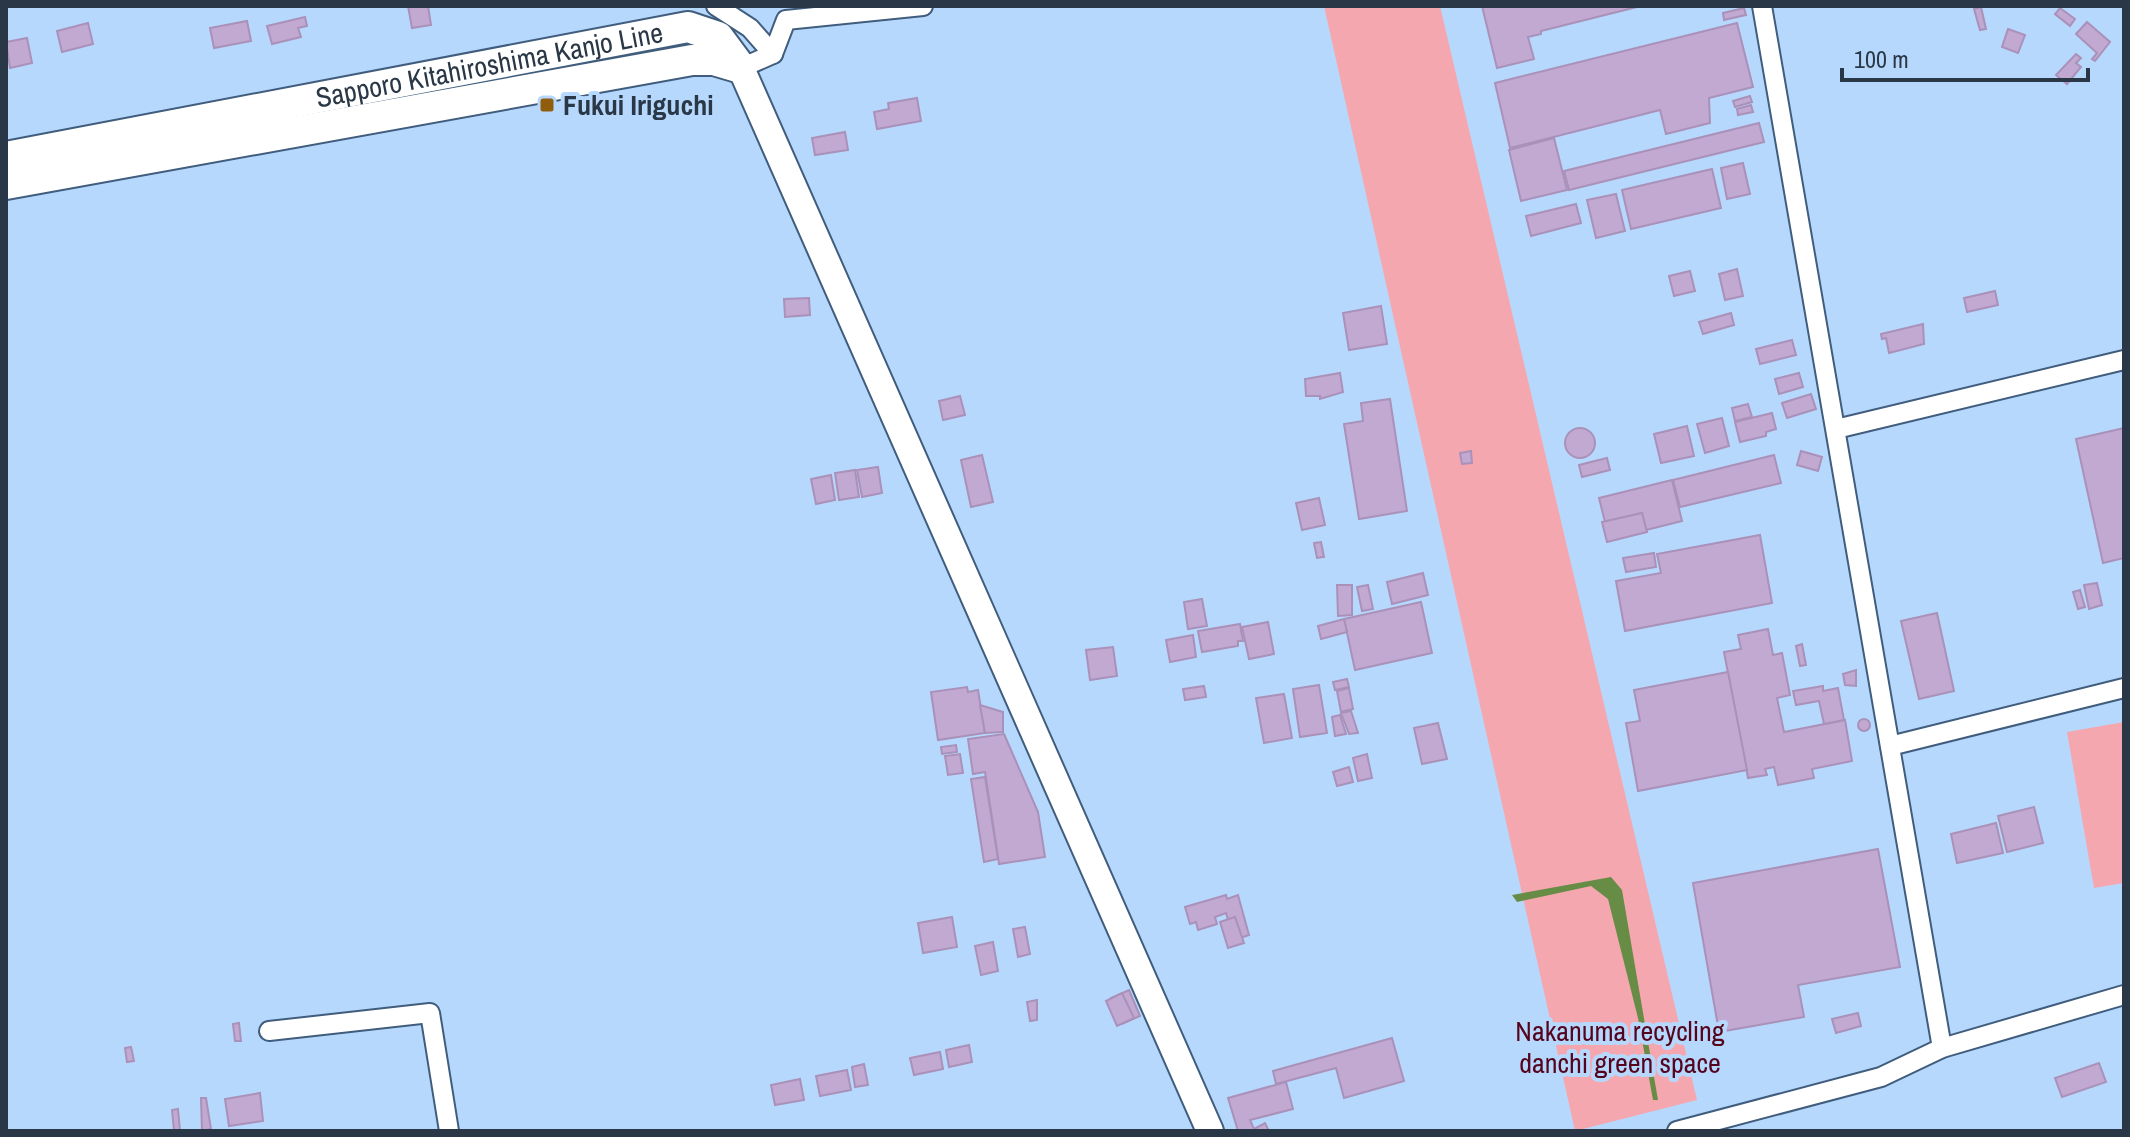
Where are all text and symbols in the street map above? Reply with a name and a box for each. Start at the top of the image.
street label: Sapporo Kitahiroshima Kanjo Line [313,13,666,117]
scale bar [1842,32,2088,82]
text: 100 m [1854,43,1909,75]
place label: Fukui Iriguchi [563,86,714,124]
marker: Fukui Iriguchi [538,96,556,114]
park label: Nakanuma recycling danchi green space [1515,1012,1725,1082]

